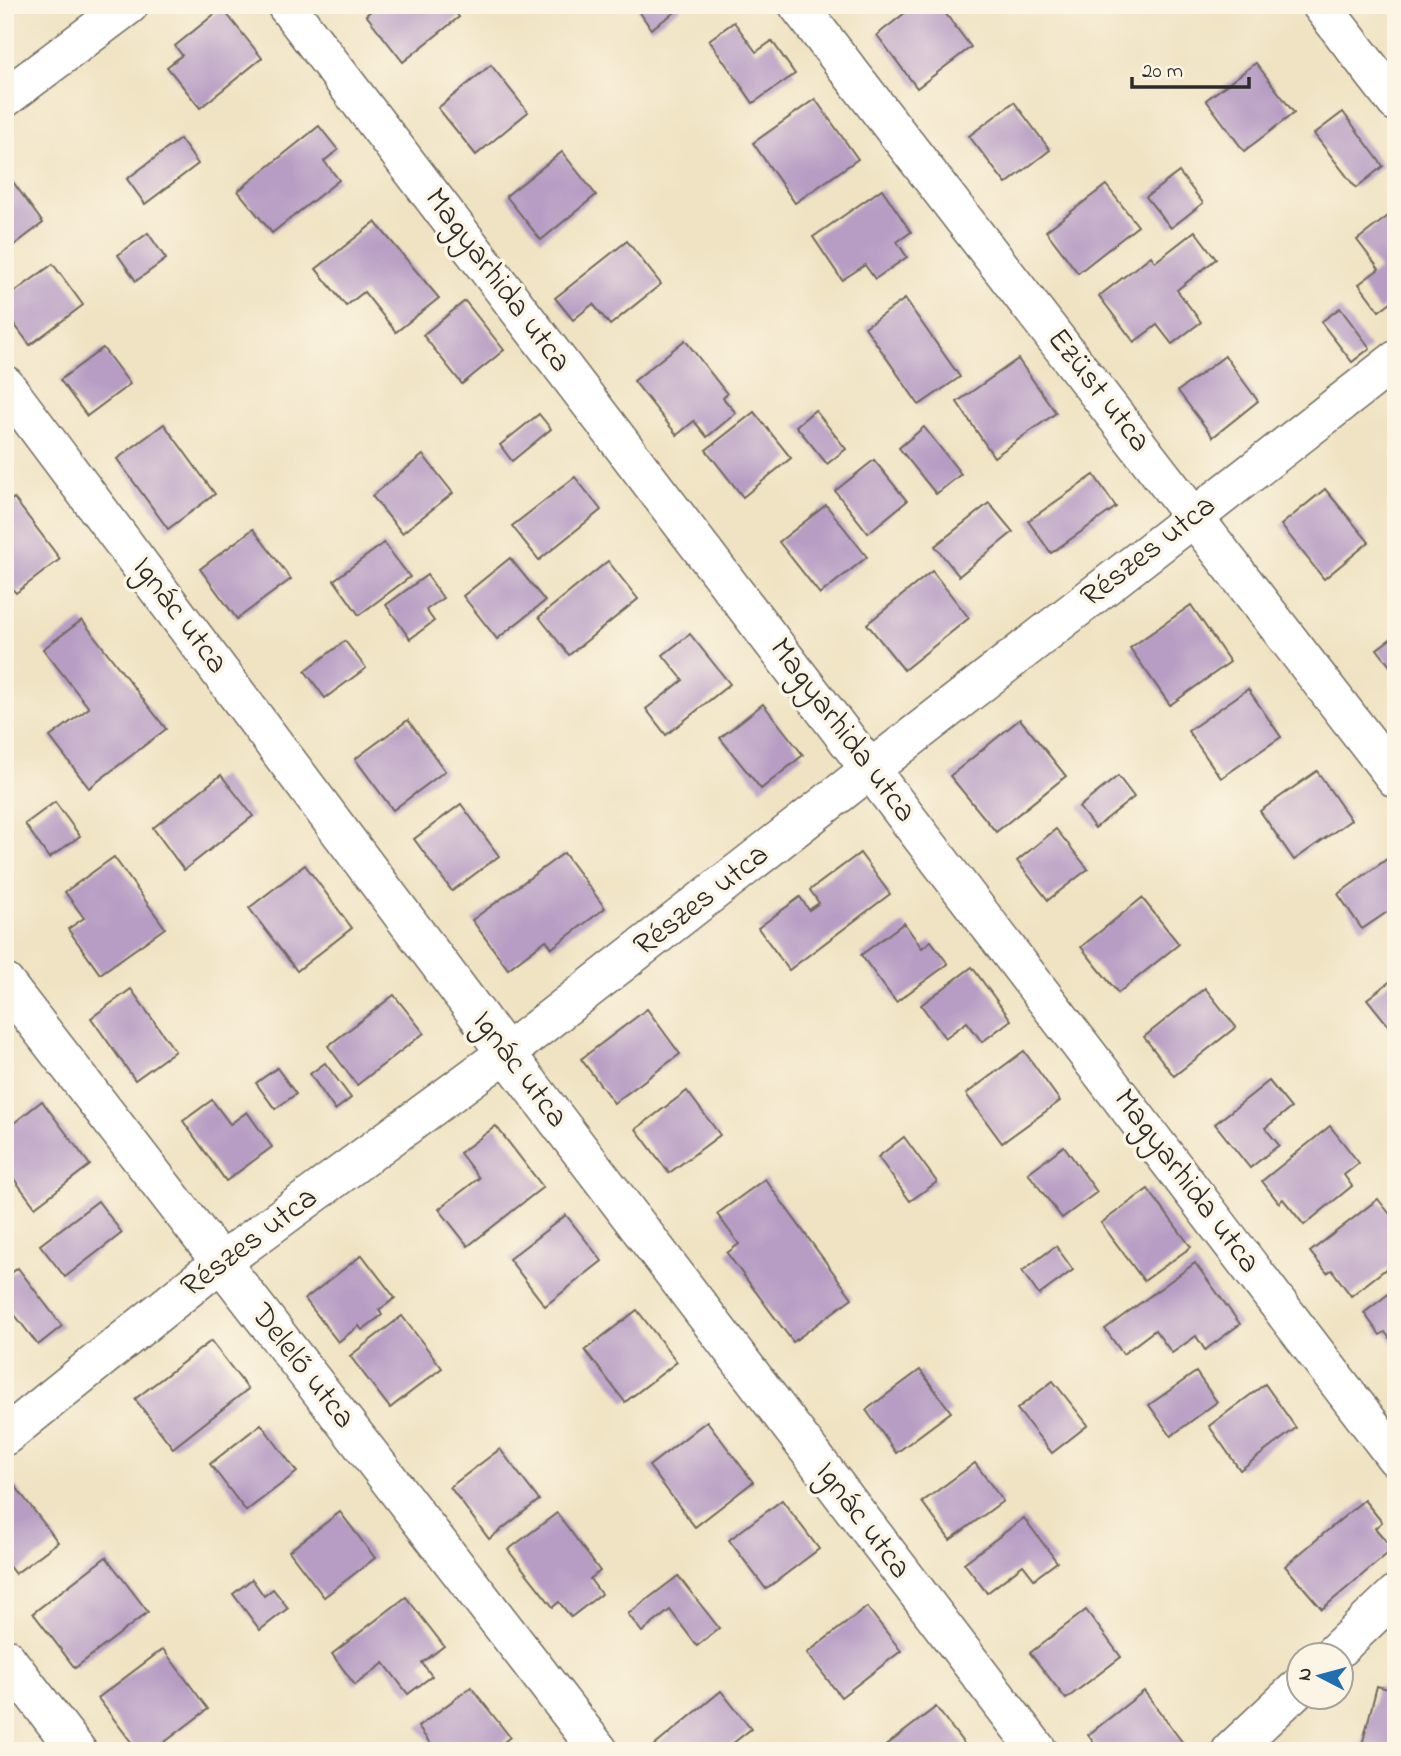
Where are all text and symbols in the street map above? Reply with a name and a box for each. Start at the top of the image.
scale bar [1132,46,1249,90]
text: 20 m [1142,57,1183,87]
street label: Magyarhida utca [412,179,582,383]
street label: Ezüst utca [1034,319,1162,463]
street label: Részes utca [1071,484,1227,620]
street label: Ignác utca [119,547,239,685]
street label: Magyarhida utca [757,629,927,833]
street label: Részes utca [624,833,780,969]
street label: Ignác utca [459,1001,579,1139]
street label: Magyarhida utca [1101,1080,1271,1284]
street label: Részes utca [172,1176,328,1310]
street label: Delelő utca [237,1293,366,1440]
street label: Ignác utca [802,1452,922,1590]
north arrow [1286,1640,1356,1710]
text: N [1291,1667,1320,1682]

